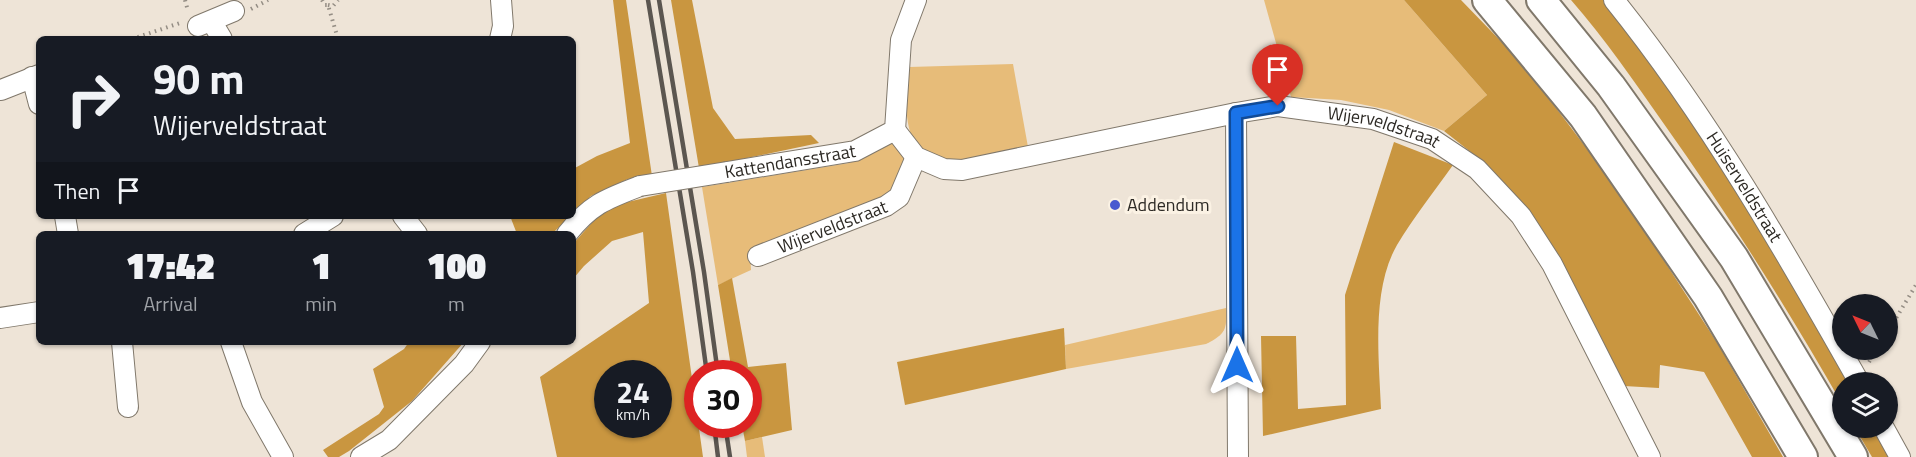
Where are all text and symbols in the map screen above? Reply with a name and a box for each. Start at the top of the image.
pin [1252,44,1303,106]
text: 90 m [153,46,245,110]
icon: arrive [1261,53,1294,86]
icon: right [54,60,132,138]
street label: Wijerveldstraat [1326,99,1447,154]
text: Wijerveldstraat [153,104,327,145]
street label: Huiserveldstraat [1700,126,1790,248]
street label: Kattendansstraat [722,137,858,185]
text: Then [54,174,100,208]
icon: arrive [112,174,145,207]
place label: Addendum [1127,191,1210,218]
street label: Wijerveldstraat [773,193,892,260]
marker: Addendum [1108,198,1122,212]
text: 17:42 [126,238,215,293]
text: 1 [311,238,331,293]
text: 100 [427,238,486,293]
text: Arrival [143,288,198,319]
text: min [305,288,337,319]
text: m [448,288,465,319]
north arrow [1832,294,1898,360]
map controls [1832,294,1898,438]
position arrow [1205,333,1269,397]
speed limit sign: 30 [684,360,762,438]
text: 24 [616,369,650,415]
button: layers [1832,372,1898,438]
text: km/h [616,403,650,426]

